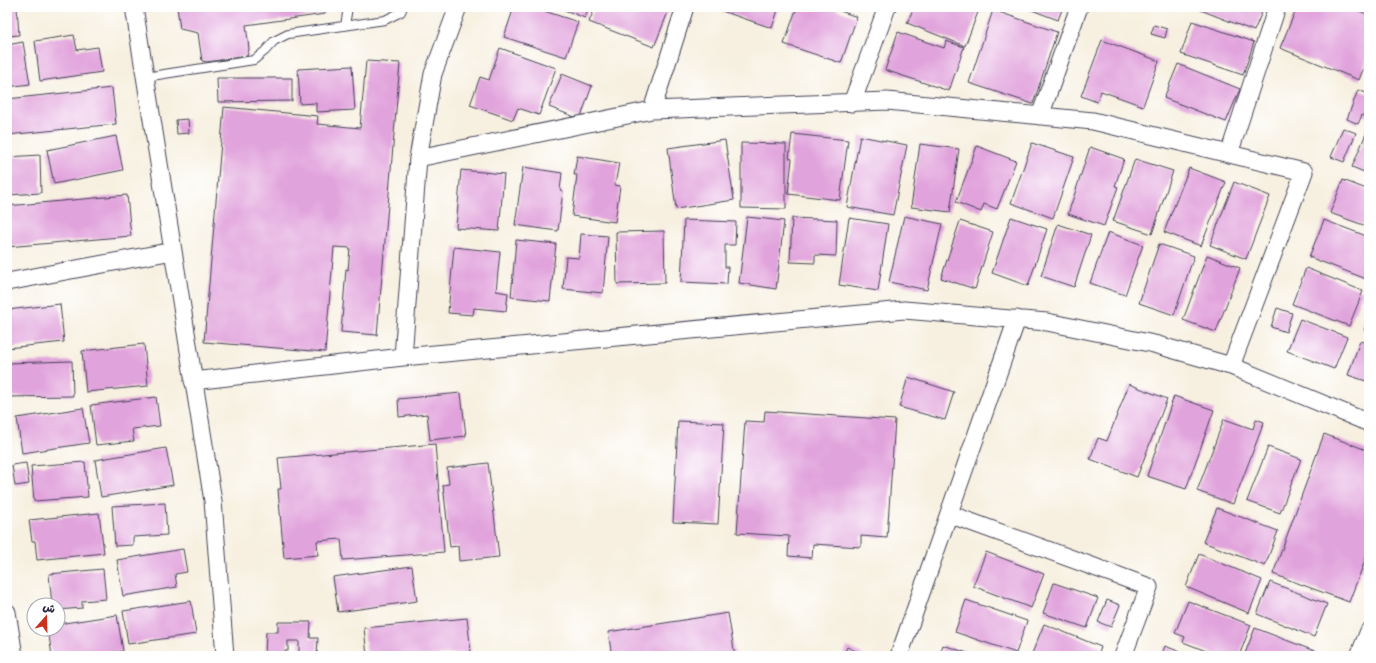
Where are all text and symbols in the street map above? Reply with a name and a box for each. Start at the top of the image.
north arrow [26,597,66,637]
text: ش [41,602,56,617]

